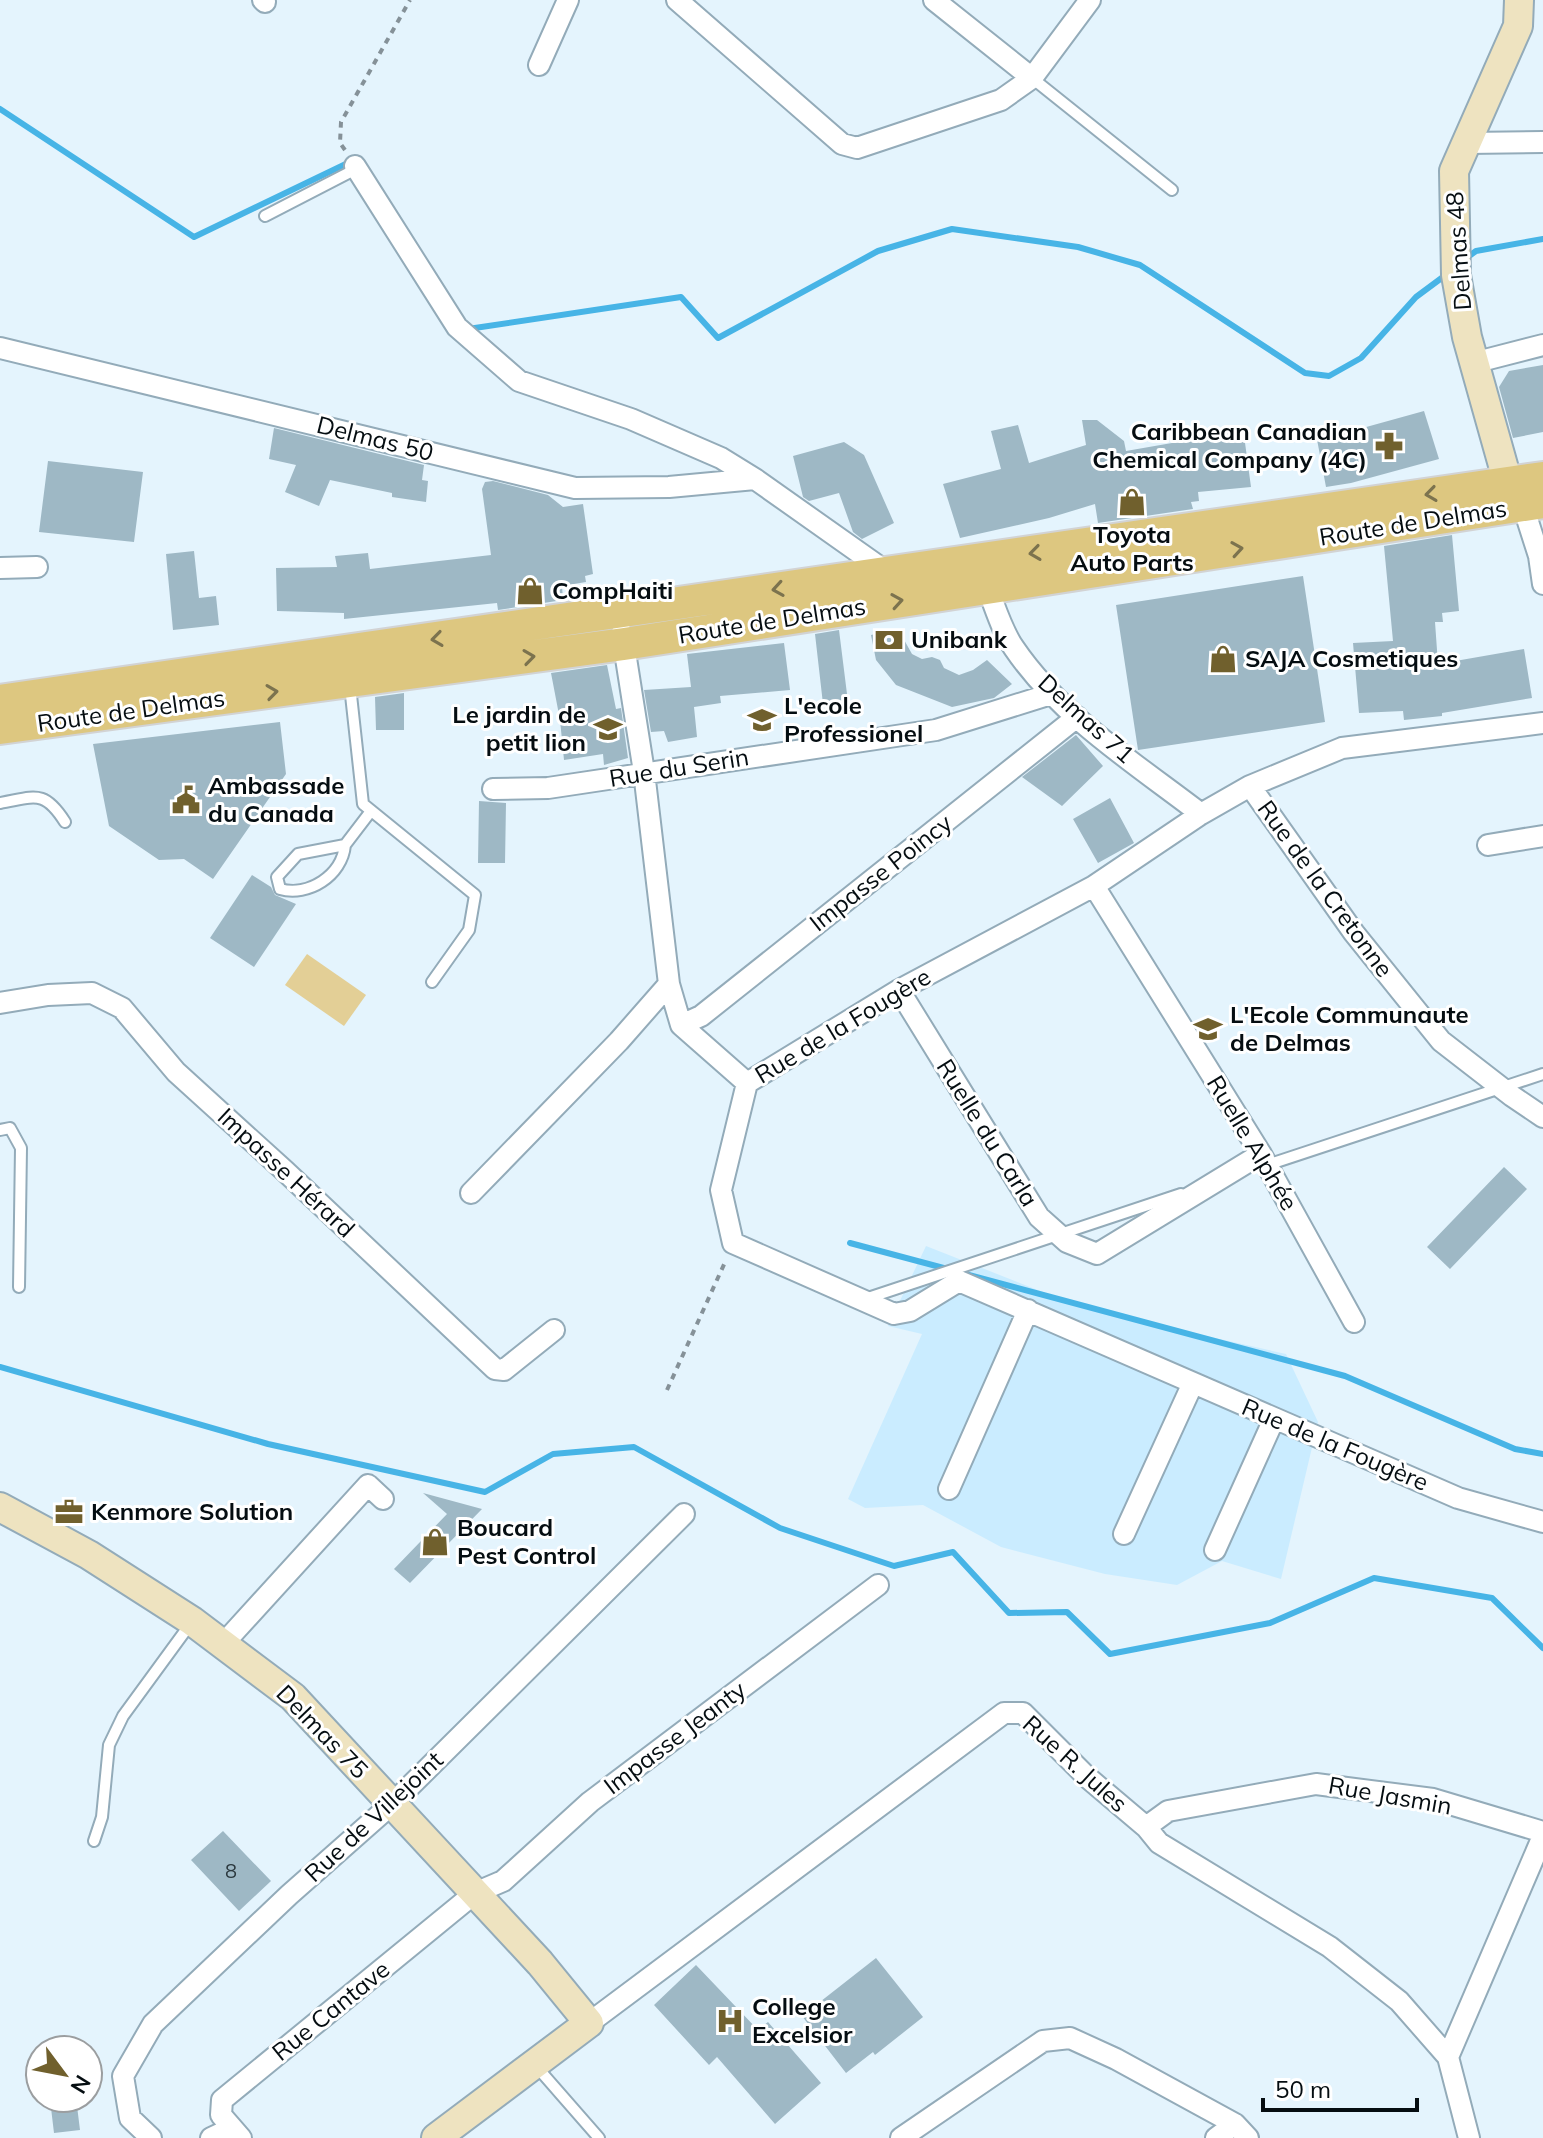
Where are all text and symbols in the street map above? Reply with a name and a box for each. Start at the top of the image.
street label: Delmas 48 [1439,191,1477,312]
street label: Delmas 50 [314,409,437,467]
place label: Caribbean Canadian Chemical Company (4C) [1092,416,1367,474]
pharmacy icon: Caribbean Canadian Chemical Company (4C) [1374,431,1404,461]
one-way arrow [1424,485,1438,502]
shop icon: Toyota Auto Parts [1117,487,1147,517]
street label: Route de Delmas [1317,492,1509,552]
place label: Toyota Auto Parts [1070,519,1194,577]
one-way arrow [1230,541,1244,558]
one-way arrow [1028,544,1042,561]
place label: CompHaiti [552,575,673,605]
shop icon: CompHaiti [515,576,545,606]
one-way arrow [771,580,785,597]
street label: Route de Delmas [676,590,868,650]
one-way arrow [890,593,904,610]
place label: Unibank [911,624,1008,654]
bank icon: Unibank [874,625,904,655]
one-way arrow [431,630,444,647]
place label: SAJA Cosmetiques [1245,643,1458,673]
shop icon: SAJA Cosmetiques [1208,644,1238,674]
one-way arrow [522,649,536,666]
street label: Delmas 71 [1032,667,1141,769]
street label: Route de Delmas [35,682,227,738]
one-way arrow [265,684,279,701]
place label: L'ecole Professionel [784,690,923,748]
place label: Le jardin de petit lion [452,699,586,757]
school or university icon: L'ecole Professionel [747,705,777,735]
school or university icon: Le jardin de petit lion [593,714,623,744]
street label: Rue du Serin [607,741,751,793]
place label: Ambassade du Canada [208,770,344,828]
public building icon: Ambassade du Canada [171,785,201,815]
street label: Rue de la Cretonne [1252,794,1400,983]
street label: Impasse Poincy [803,807,958,937]
street label: Rue de la Fougère [749,961,936,1089]
place label: L'Ecole Communaute de Delmas [1230,999,1469,1057]
school or university icon: L'Ecole Communaute de Delmas [1193,1014,1223,1044]
street label: Ruelle du Carla [931,1053,1045,1212]
street label: Ruelle Alphée [1201,1070,1305,1215]
street label: Impasse Hérard [212,1101,361,1243]
street label: Rue de la Fougère [1238,1391,1433,1497]
place label: Kenmore Solution [91,1496,293,1526]
office icon: Kenmore Solution [54,1497,84,1527]
place label: Boucard Pest Control [457,1512,596,1570]
shop icon: Boucard Pest Control [420,1527,450,1557]
street label: Impasse Jeanty [598,1674,751,1800]
street label: Delmas 75 [271,1678,375,1785]
street label: Rue R. Jules [1017,1708,1134,1818]
street label: Rue de Villejoint [298,1745,449,1888]
street label: Rue Jasmin [1326,1769,1454,1821]
house number: 8 [225,1858,237,1883]
street label: Rue Cantave [266,1954,395,2067]
place label: College Excelsior [752,1991,853,2049]
hospital icon: College Excelsior [715,2006,745,2036]
north arrow [24,2034,104,2114]
scale bar [1263,2062,1417,2112]
text: N [65,2070,97,2099]
text: 50 m [1275,2074,1331,2104]

